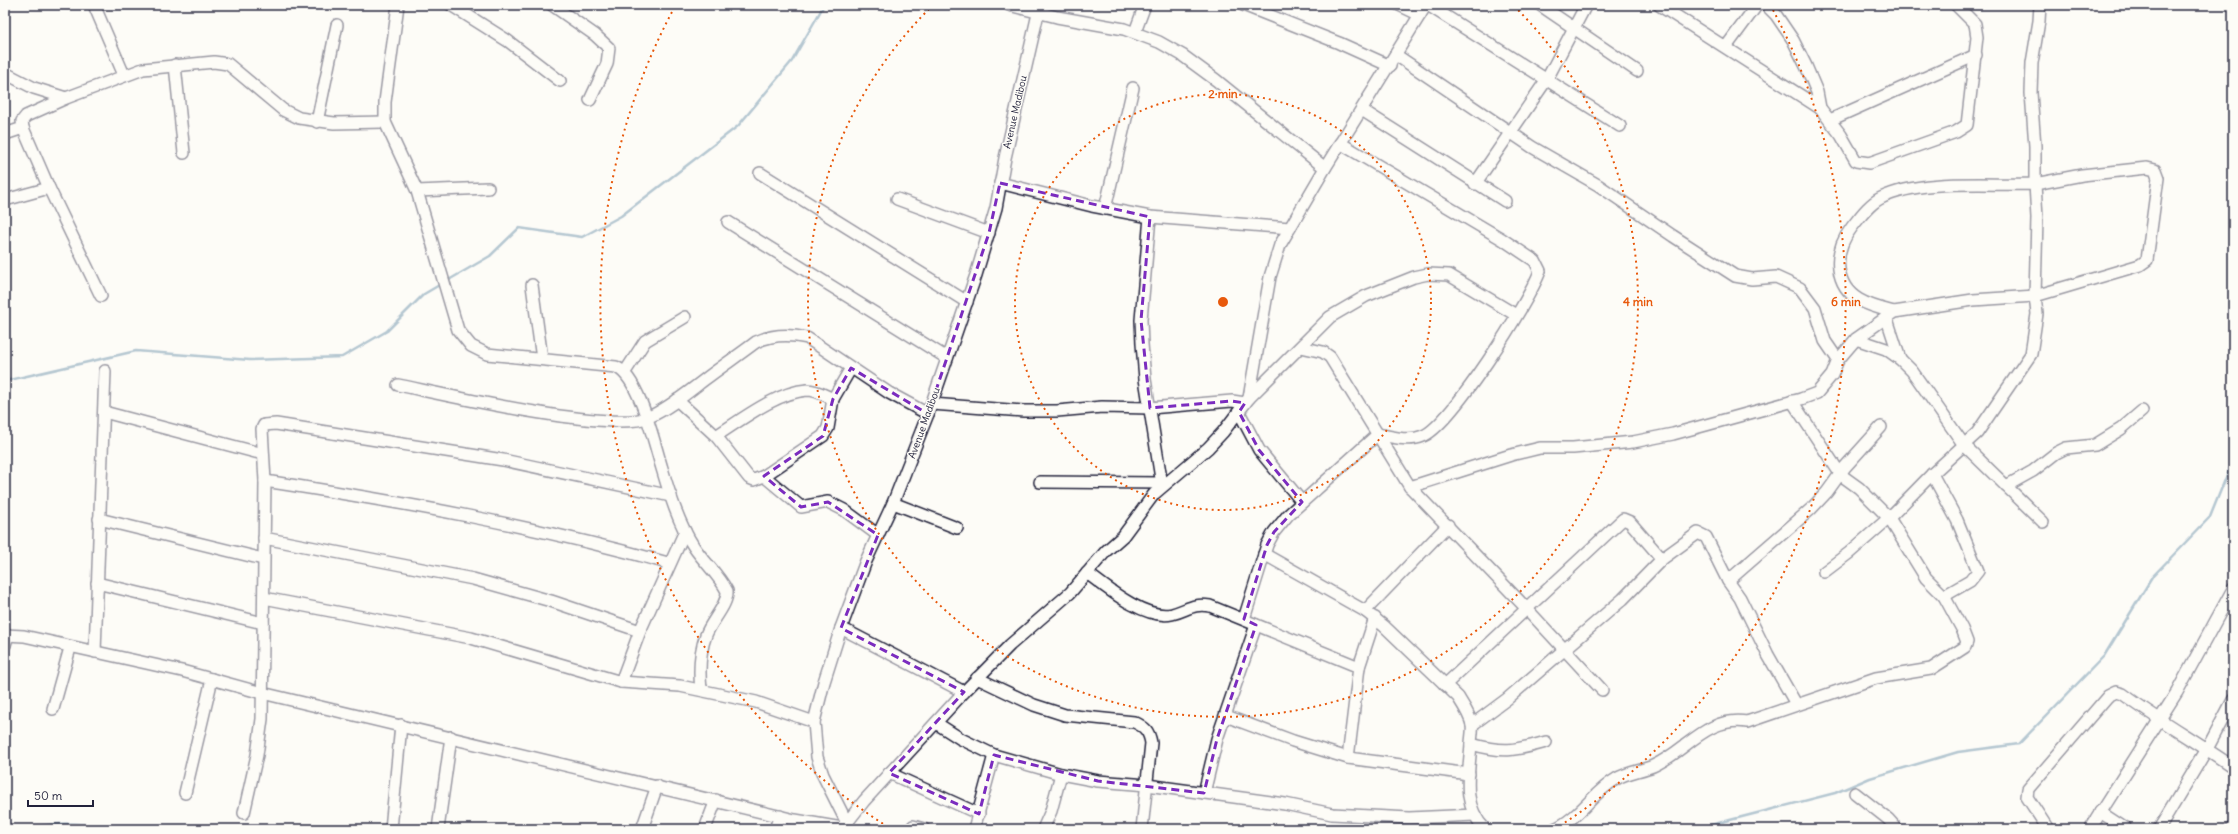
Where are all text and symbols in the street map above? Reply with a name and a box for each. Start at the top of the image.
street label: Avenue Madibou [1000,74,1030,150]
text: 2 min [1208,86,1238,101]
text: 4 min [1623,294,1653,309]
text: 6 min [1831,294,1861,309]
centre of rings [1216,295,1230,309]
street label: Avenue Madibou [905,386,943,460]
scale bar [28,782,93,808]
text: 50 m [34,788,63,803]

